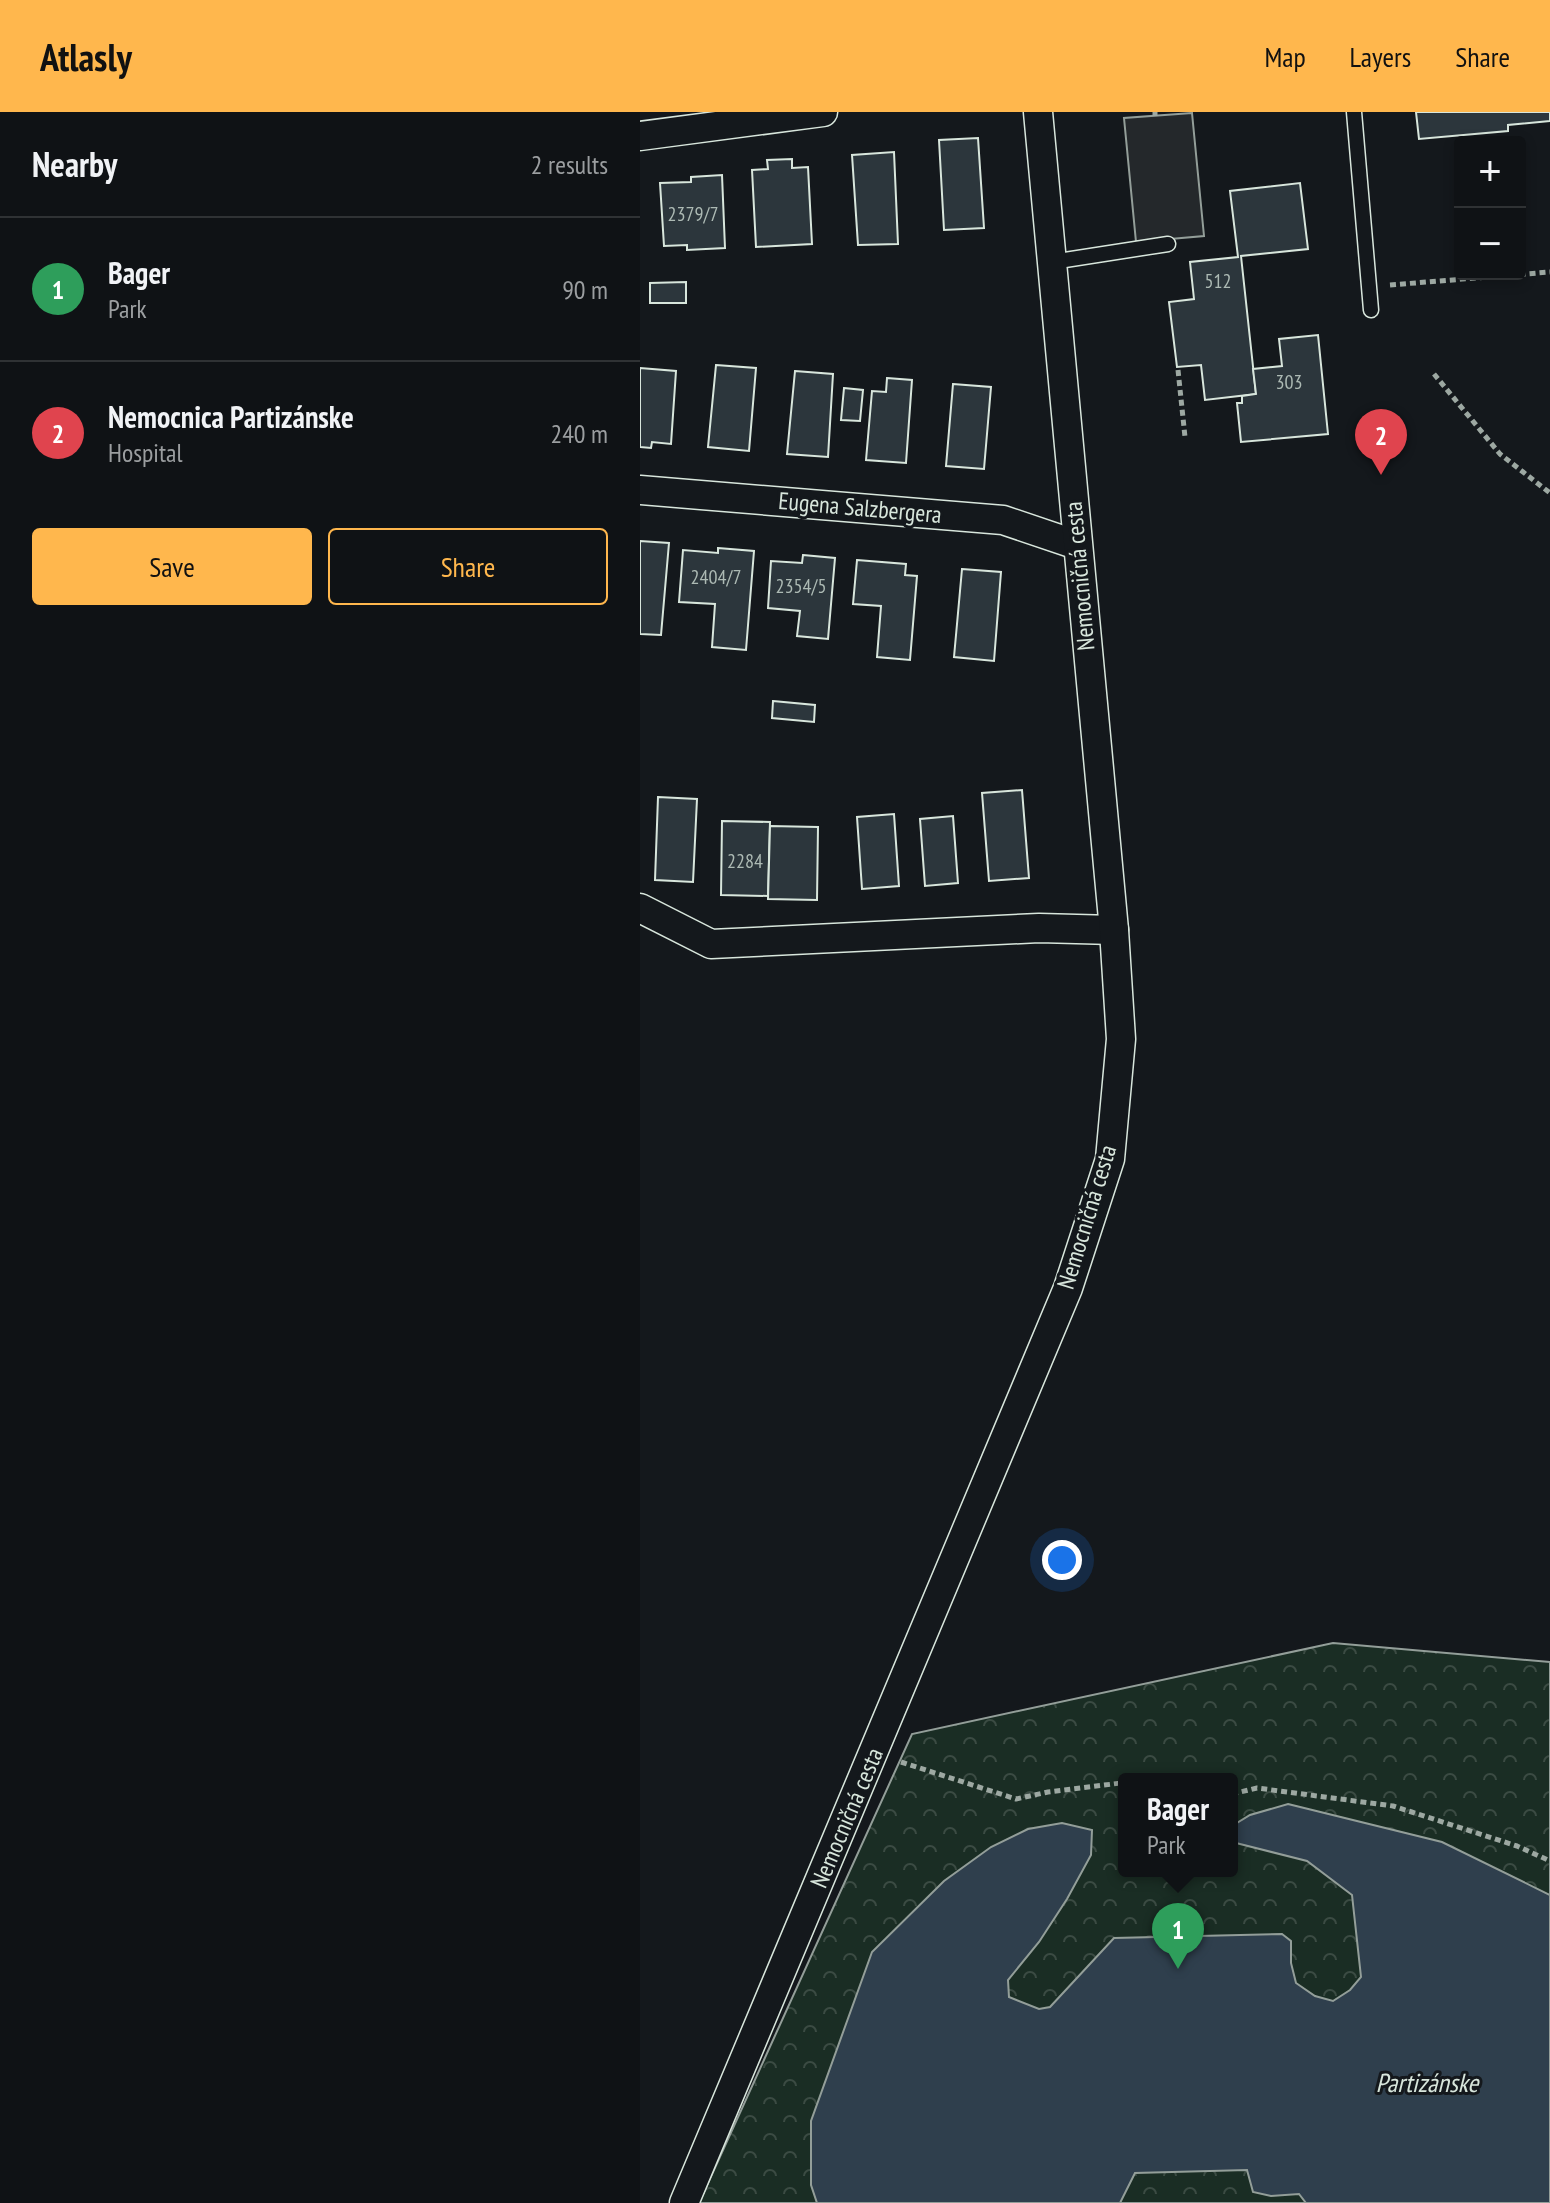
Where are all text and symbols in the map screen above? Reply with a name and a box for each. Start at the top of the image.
text: Atlasly [40,32,132,81]
text: Map [1264,38,1306,75]
text: Layers [1350,38,1411,75]
text: Share [1455,38,1510,75]
map controls [1454,136,1526,280]
button: + [1454,136,1526,208]
text: Nearby [32,142,117,186]
text: 2 results [531,148,608,181]
house number: 2379/7 [668,201,718,227]
button: − [1454,208,1526,280]
text: Bager [108,253,170,292]
house number: 512 [1205,268,1232,294]
text: 1 [52,273,64,306]
text: 90 m [562,273,608,306]
text: Park [108,292,147,325]
house number: 303 [1276,369,1303,395]
text: Nemocnica Partizánske [108,397,354,436]
pin: 2 [1355,409,1407,475]
text: 2 [52,417,64,450]
text: 240 m [550,417,608,450]
text: Hospital [108,436,183,469]
street label: Eugena Salzbergera [777,485,943,530]
street label: Nemocničná cesta [1058,500,1101,652]
button: Save [32,528,312,605]
button: Share [328,528,608,605]
house number: 2404/7 [691,564,741,590]
house number: 2354/5 [776,573,826,599]
house number: 2284 [727,848,763,874]
street label: Nemocničná cesta [1050,1141,1123,1293]
your location [1042,1540,1082,1580]
street label: Nemocničná cesta [803,1743,890,1893]
popup [1118,1773,1238,1877]
text: Bager [1147,1789,1209,1828]
text: Park [1147,1828,1186,1861]
pin: 1 [1152,1903,1204,1969]
water label: Partizánske [1376,2066,1481,2099]

